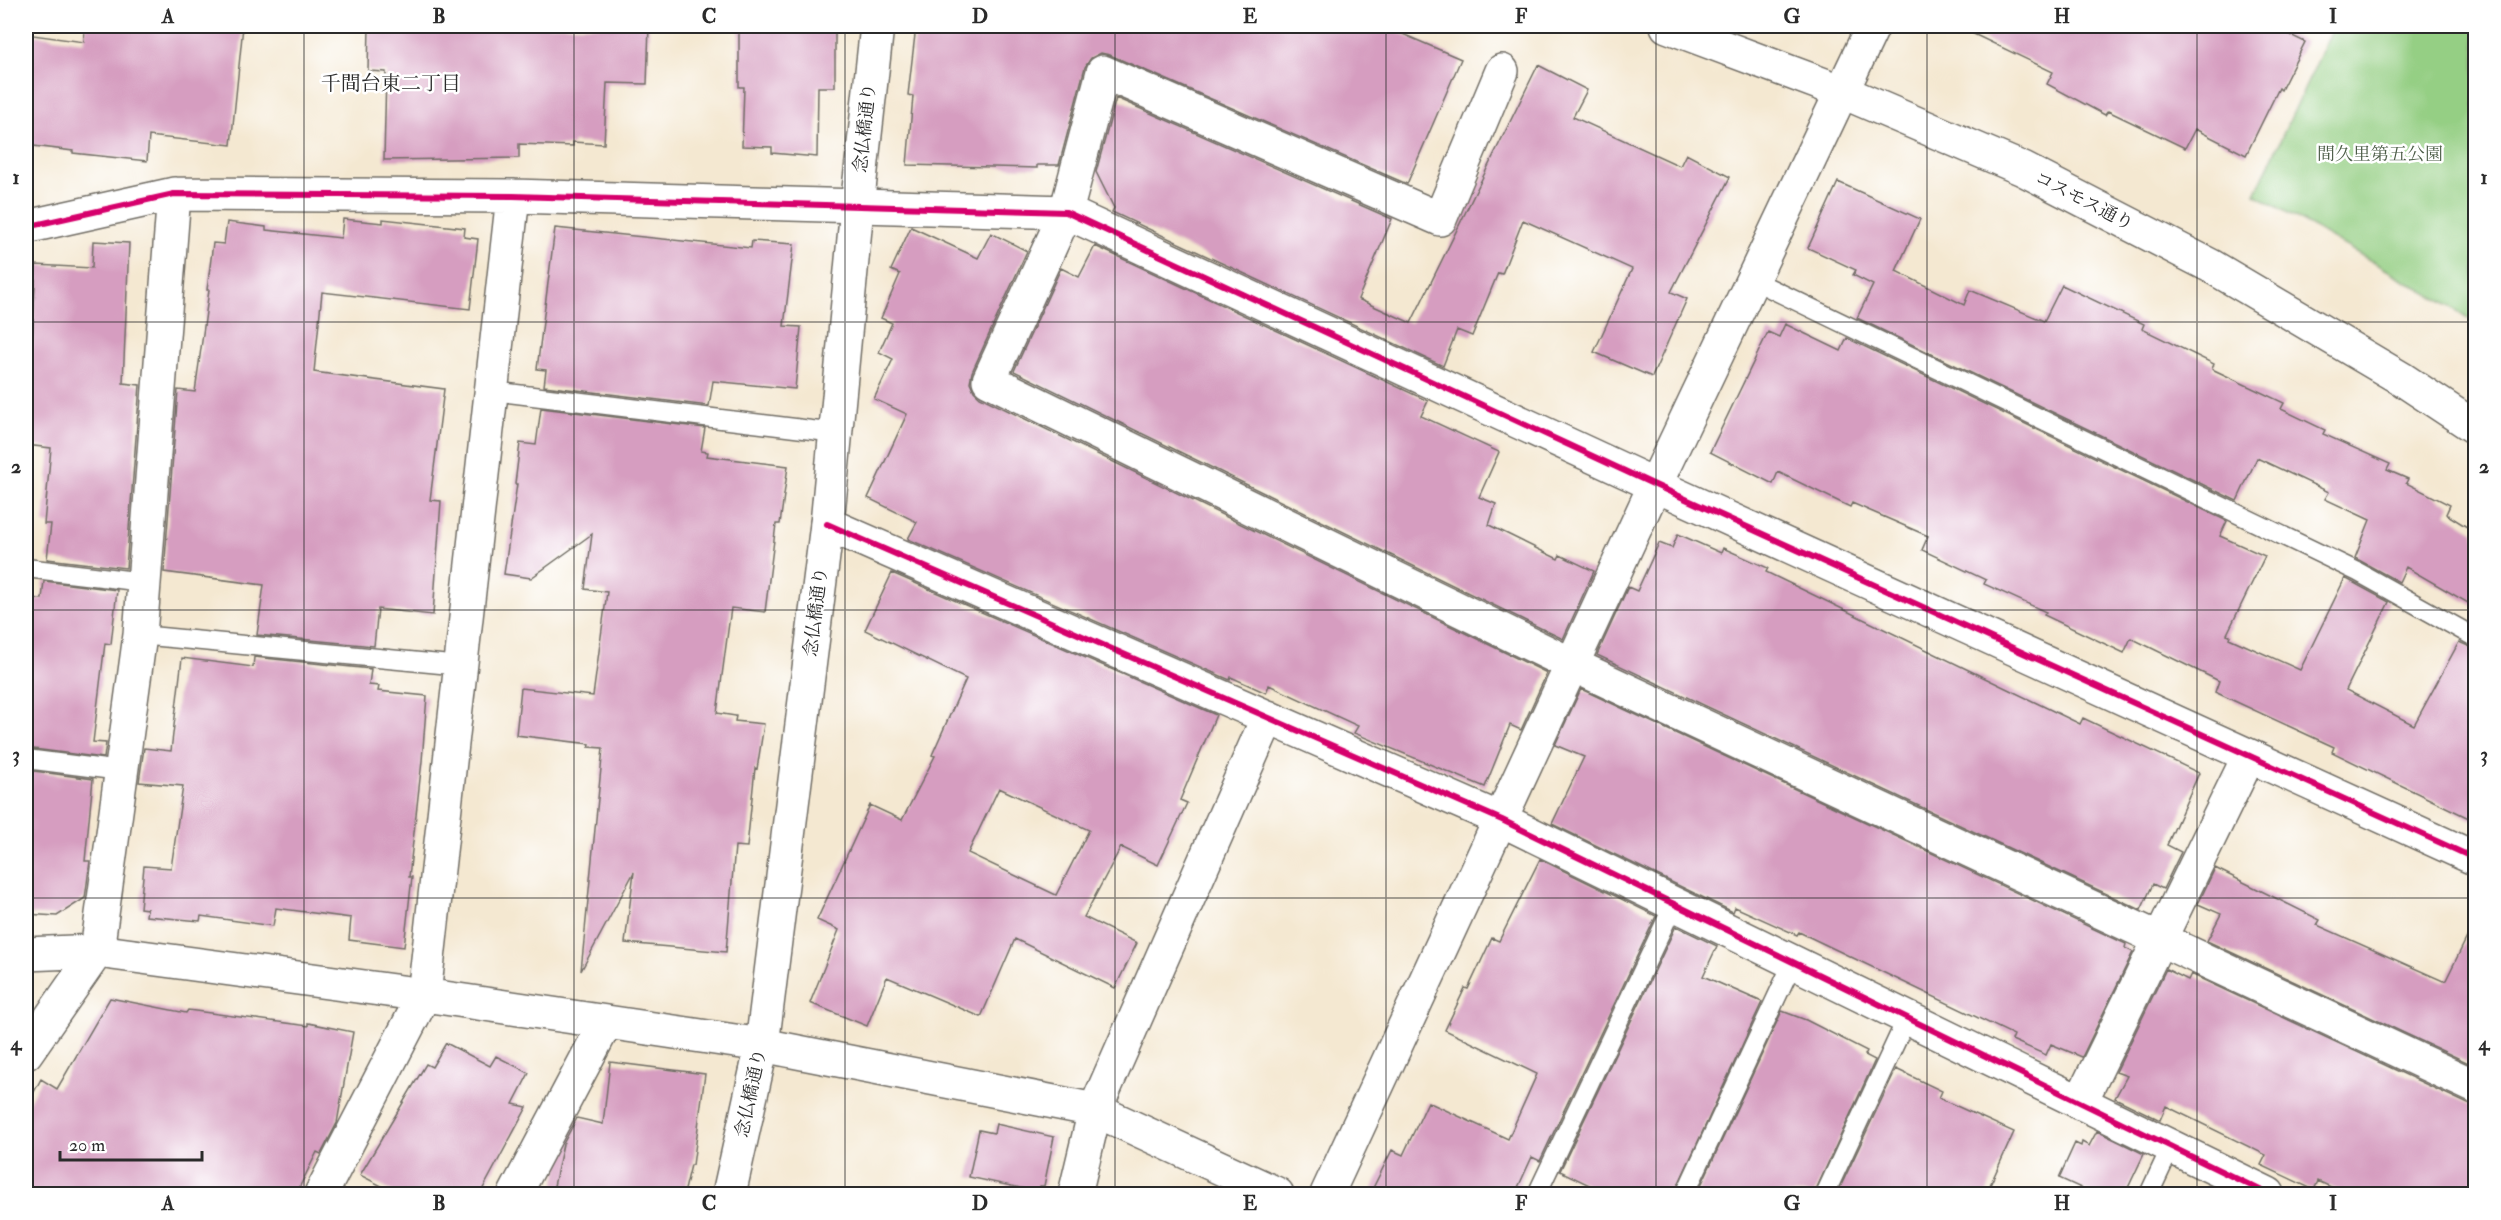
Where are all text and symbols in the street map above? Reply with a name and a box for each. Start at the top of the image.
text: A [161,4,175,29]
text: B [432,4,446,29]
text: C [702,4,716,29]
text: D [972,4,988,29]
text: E [1243,4,1258,29]
text: F [1515,4,1528,29]
text: G [1784,4,1801,29]
text: H [2054,4,2070,29]
text: I [2329,4,2337,29]
district label: 千間台東二丁目 [321,71,461,96]
street label: 念仏橋通り [849,82,881,174]
park label: 間久里第五公園 [2317,143,2443,166]
text: 1 [12,165,20,190]
text: 1 [2480,165,2488,190]
street label: コスモス通り [2031,166,2137,236]
text: 2 [11,454,21,479]
text: 2 [2479,454,2489,479]
street label: 念仏橋通り [799,566,833,658]
text: 3 [12,742,20,767]
text: 3 [2480,742,2488,767]
text: 4 [10,1031,23,1056]
text: 4 [2478,1031,2491,1056]
street label: 念仏橋通り [730,1047,772,1139]
scale bar [60,1124,202,1162]
text: 20 m [69,1134,105,1157]
text: A [161,1191,175,1216]
text: B [432,1191,446,1216]
text: C [702,1191,716,1216]
text: D [972,1191,988,1216]
text: E [1243,1191,1258,1216]
text: F [1515,1191,1528,1216]
text: G [1784,1191,1801,1216]
text: H [2054,1191,2070,1216]
text: I [2329,1191,2337,1216]

